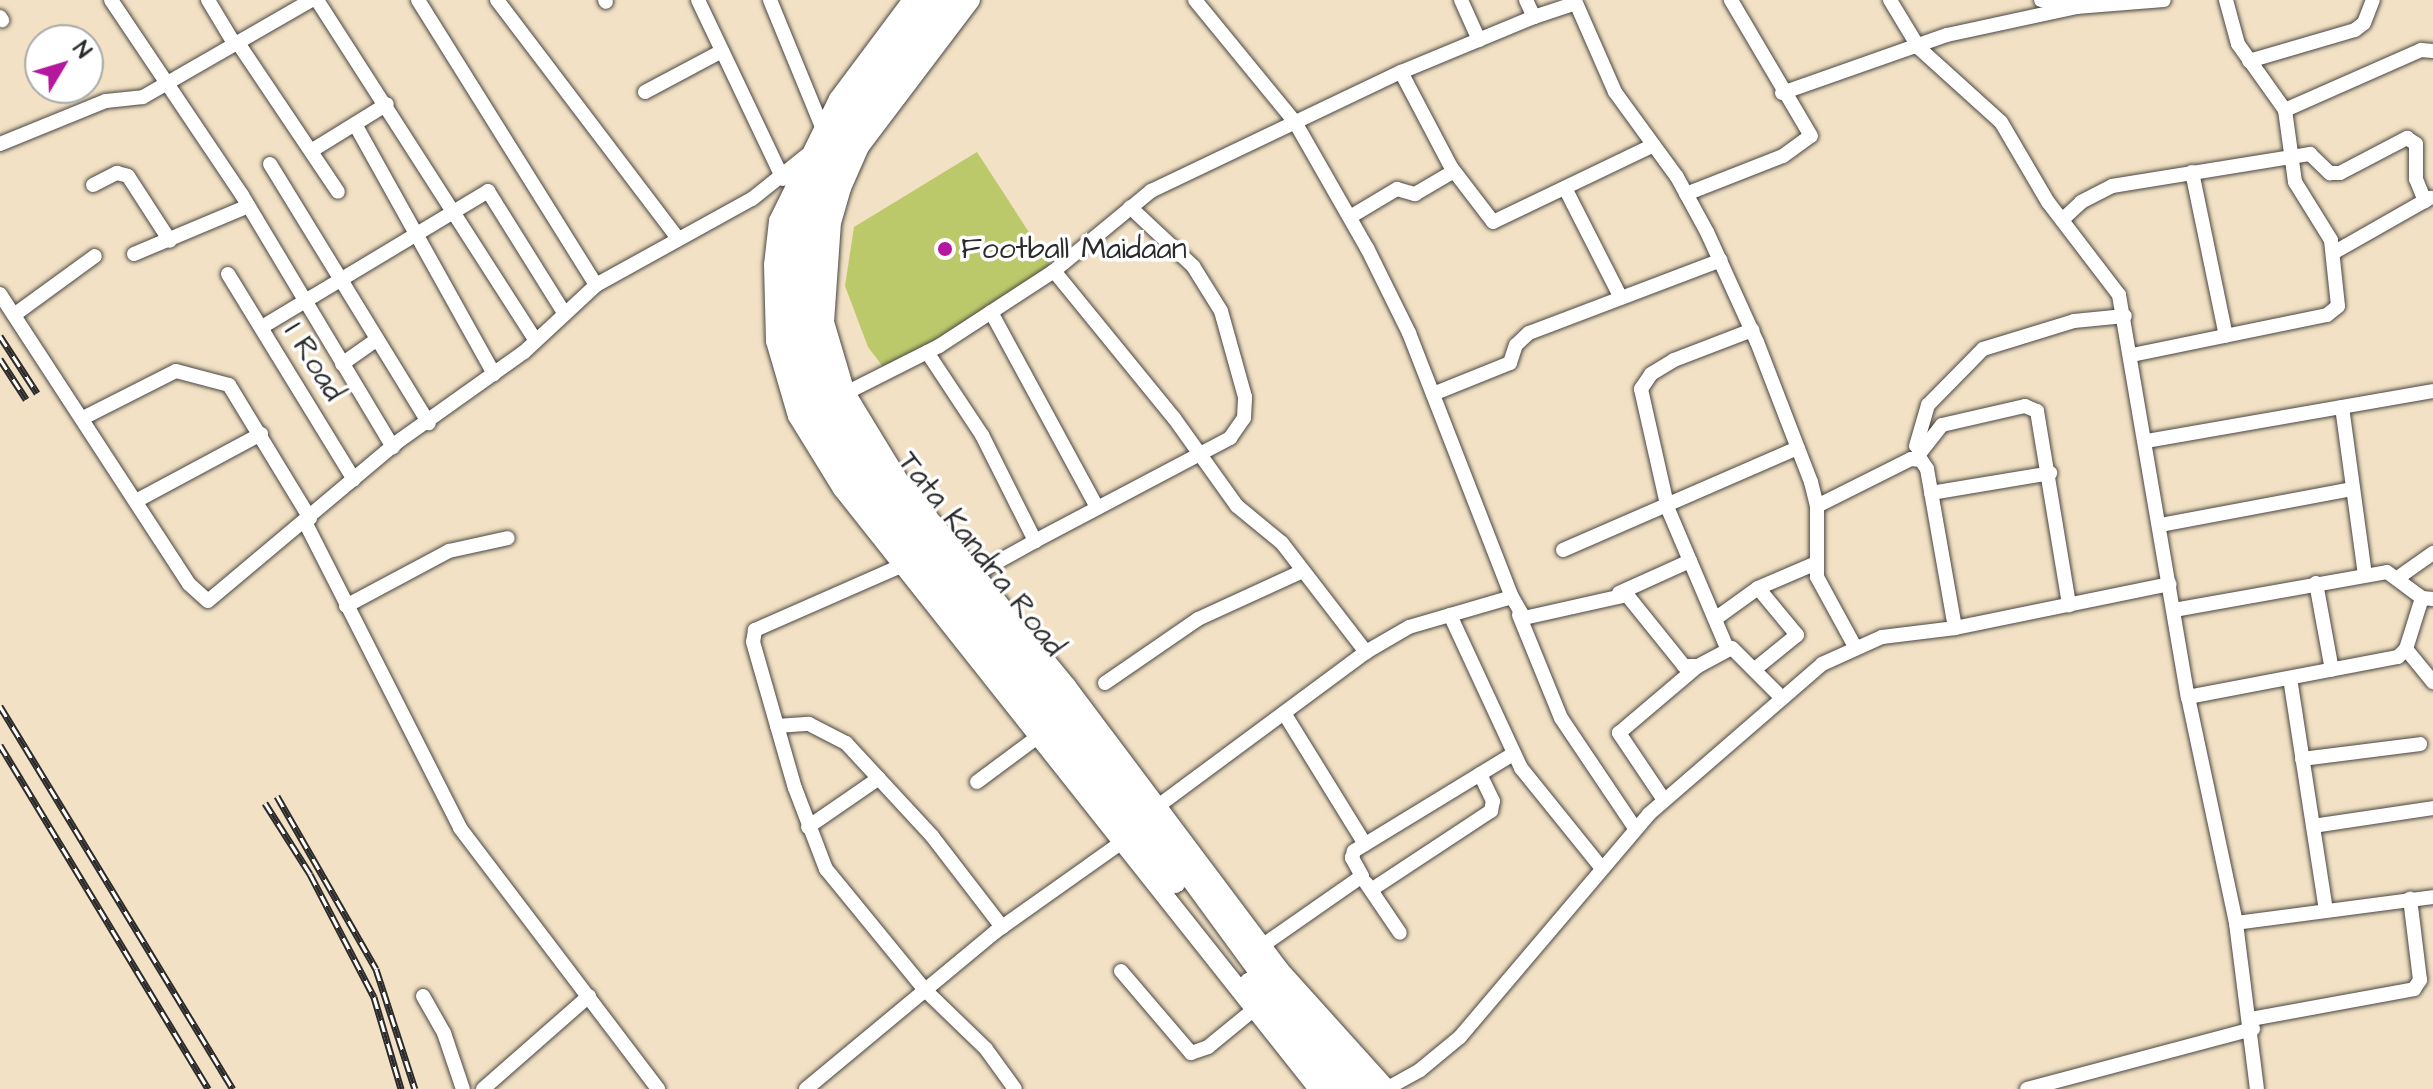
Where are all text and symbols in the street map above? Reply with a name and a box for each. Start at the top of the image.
north arrow [24,24,104,104]
text: N [65,35,98,65]
place label: Football Maidaan [961,231,1187,267]
marker: Football Maidaan [936,240,954,258]
street label: I Road [276,316,352,408]
street label: Tata Kandra Road [890,444,1072,664]

